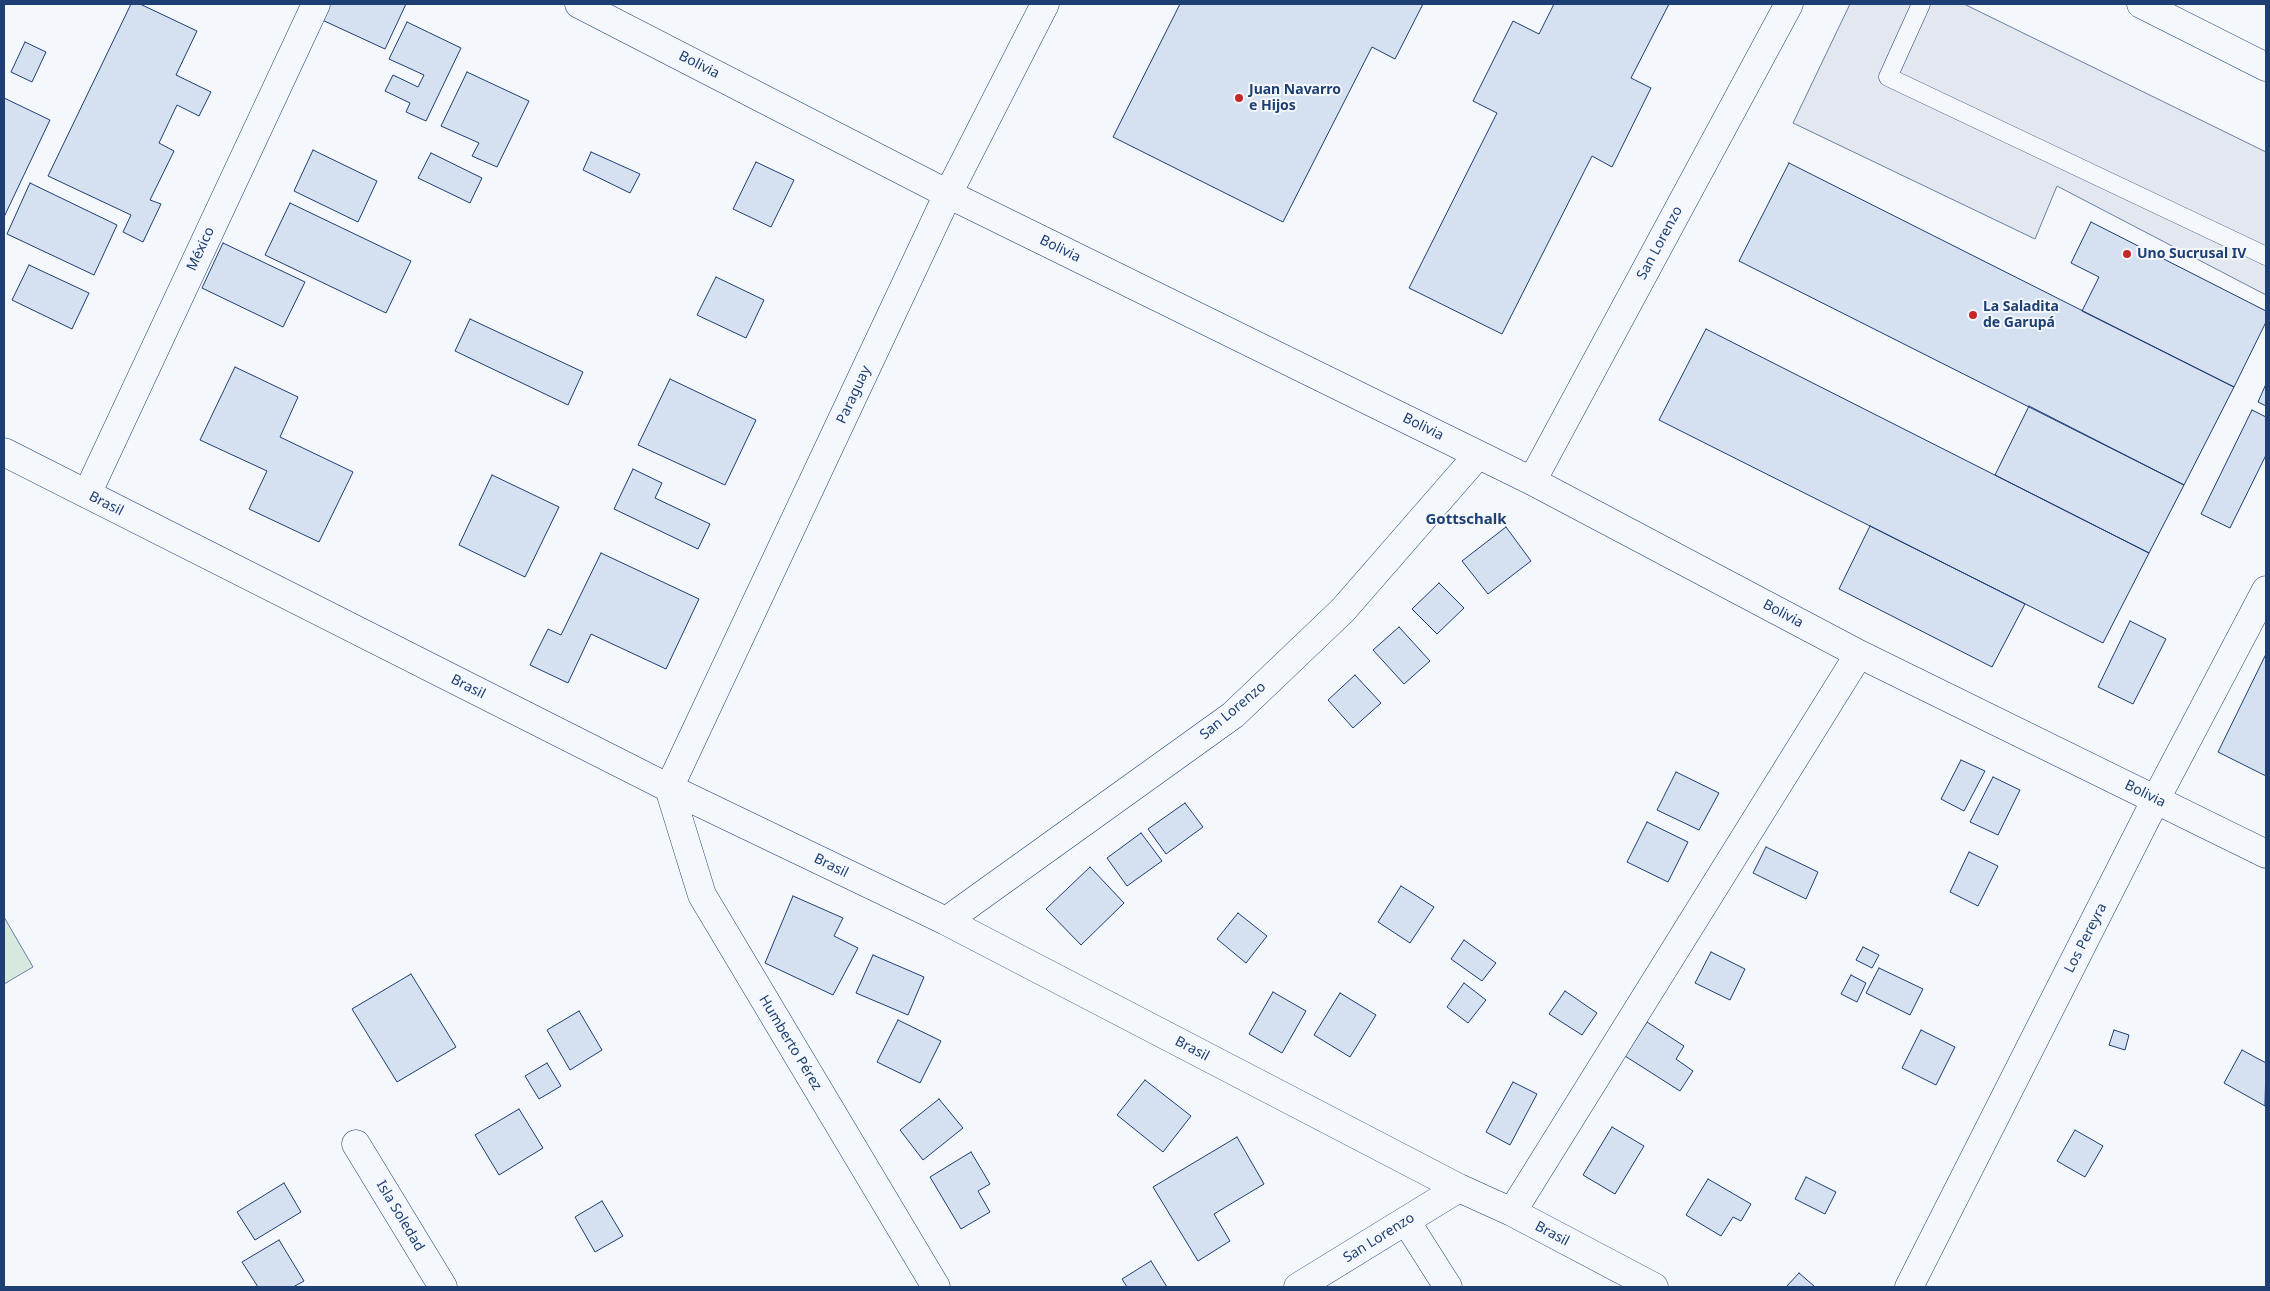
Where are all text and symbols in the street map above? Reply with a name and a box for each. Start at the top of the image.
street label: Bolivia [676,48,722,82]
place label: Juan Navarro e Hijos [1249,82,1341,114]
marker: Juan Navarro e Hijos [1233,92,1245,104]
street label: San Lorenzo [1634,203,1686,283]
street label: México [184,224,218,274]
street label: Bolivia [1037,232,1083,266]
place label: Uno Sucrusal IV [2137,246,2246,262]
marker: Uno Sucrusal IV [2121,248,2133,260]
place label: La Saladita de Garupá [1983,299,2059,332]
marker: La Saladita de Garupá [1967,309,1979,321]
street label: Paraguay [833,363,875,427]
street label: Bolivia [1400,410,1446,444]
street label: Brasil [86,488,126,520]
district label: Gottschalk [1425,511,1507,529]
street label: Bolivia [1760,596,1806,632]
street label: Brasil [448,671,488,703]
street label: San Lorenzo [1197,679,1269,743]
street label: Bolivia [2122,777,2168,811]
street label: Brasil [811,850,851,882]
street label: Los Pereyra [2061,900,2111,976]
street label: Humberto Pérez [755,992,825,1094]
street label: Brasil [1172,1033,1212,1065]
street label: Isla Soledad [372,1178,428,1254]
street label: San Lorenzo [1340,1209,1418,1267]
street label: Brasil [1532,1218,1572,1250]

